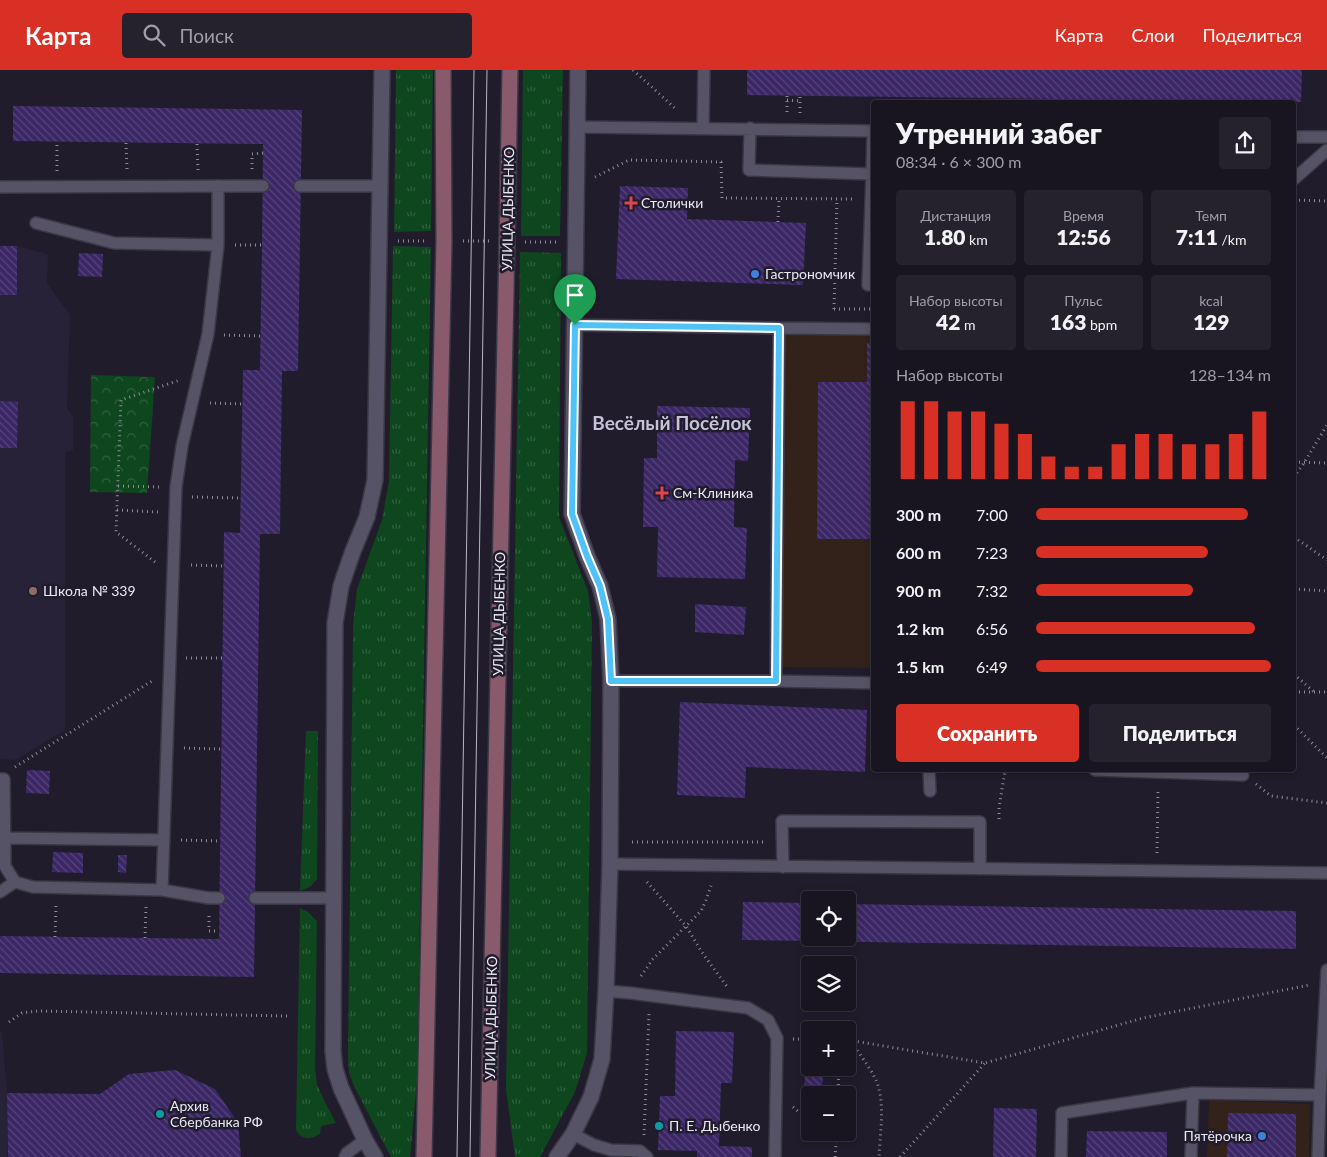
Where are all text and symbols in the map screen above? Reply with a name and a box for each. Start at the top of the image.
search box [122,13,472,58]
text: Карта [25,21,92,50]
icon: search [140,21,168,49]
text: Поиск [180,24,234,47]
text: Карта [1055,24,1103,46]
text: Слои [1131,24,1175,46]
text: Поделиться [1203,24,1302,46]
text: Утренний забег [896,116,1102,150]
button: share [1219,117,1271,169]
street label: УЛИЦА ДЫБЕНКО [498,147,517,271]
text: 08:34 · 6 × 300 m [896,152,1021,171]
place label: Столички [641,194,703,211]
marker: Столички [625,197,637,209]
text: Дистанция [920,207,991,224]
text: Время [1063,207,1104,224]
text: Темп [1195,207,1227,224]
text: 1.80 [924,224,966,249]
text: 12:56 [1056,224,1111,249]
text: 7:11 [1176,224,1218,249]
text: km [966,231,988,248]
text: /km [1218,231,1246,248]
place label: Гастрономчик [765,265,856,282]
marker: Гастрономчик [749,268,761,280]
pin [554,274,596,325]
icon: arrive [561,281,589,309]
text: Набор высоты [909,292,1003,309]
text: Пульс [1064,292,1103,309]
text: kcal [1199,292,1223,309]
text: 42 [936,309,960,334]
text: 163 [1050,309,1086,334]
text: 129 [1193,309,1229,334]
text: m [960,316,976,333]
text: bpm [1086,316,1117,333]
text: Набор высоты [896,365,1003,384]
text: 128–134 m [1189,365,1271,384]
district label: Весёлый Посёлок [592,411,752,434]
place label: См-Клиника [673,484,753,501]
marker: См-Клиника [655,486,669,500]
text: 300 m [896,505,941,524]
text: 7:00 [976,505,1008,524]
text: 600 m [896,543,941,562]
text: 7:23 [976,543,1008,562]
street label: УЛИЦА ДЫБЕНКО [489,552,508,676]
text: 900 m [896,581,941,600]
text: 7:32 [976,581,1008,600]
place label: Школа № 339 [43,582,136,599]
marker: Школа № 339 [27,585,39,597]
text: 1.2 km [896,619,944,638]
text: 6:56 [976,619,1008,638]
text: 1.5 km [896,657,944,676]
text: 6:49 [976,657,1008,676]
button: Сохранить [896,704,1079,762]
button: Поделиться [1089,704,1271,762]
map controls [801,891,856,1141]
button: locate [801,891,856,946]
street label: УЛИЦА ДЫБЕНКО [481,956,500,1080]
button: layers [801,956,856,1011]
button: + [801,1021,856,1076]
button: − [801,1086,856,1141]
place label: Архив Сбербанка РФ [170,1097,263,1130]
marker: Архив Сбербанка РФ [154,1108,166,1120]
place label: П. Е. Дыбенко [669,1117,761,1134]
marker: П. Е. Дыбенко [653,1120,665,1132]
place label: Пятёрочка [1184,1127,1252,1144]
marker: Пятёрочка [1256,1130,1268,1142]

